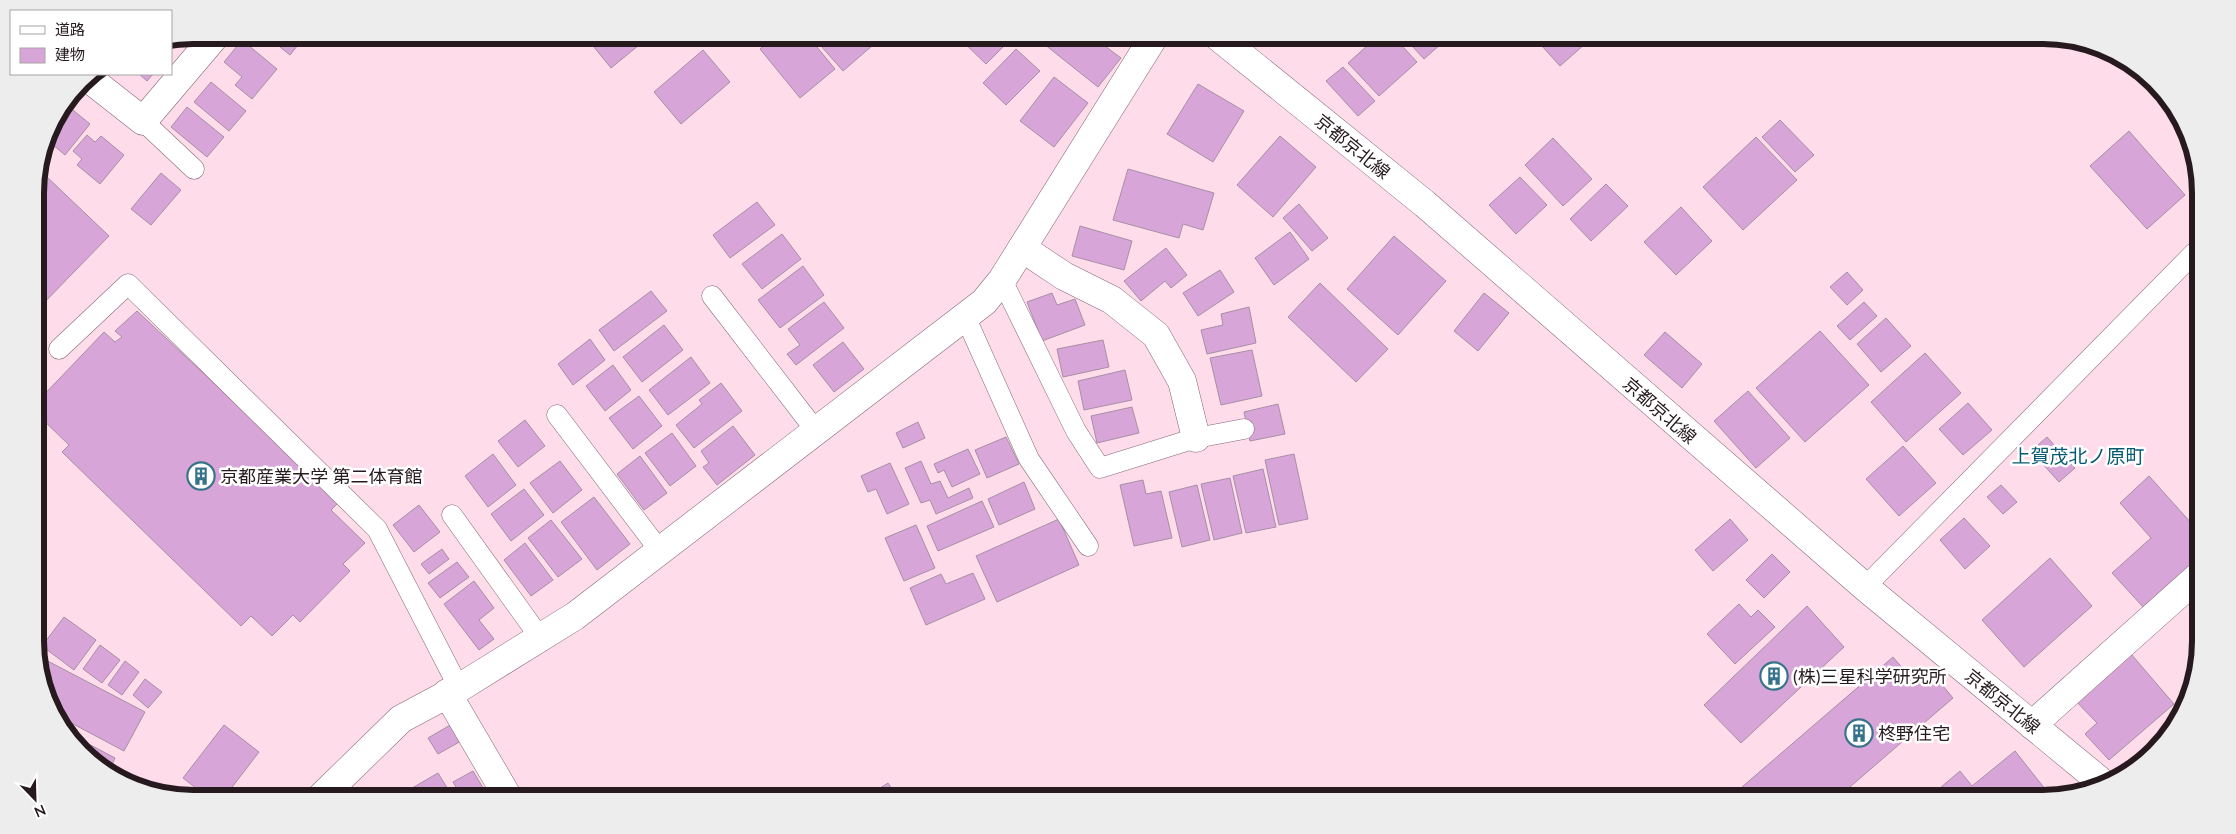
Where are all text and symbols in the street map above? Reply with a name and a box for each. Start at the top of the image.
legend [10,10,172,75]
text: 道路 [55,20,85,38]
text: 建物 [55,45,85,63]
street label: 京都京北線 [1311,109,1395,183]
street label: 京都京北線 [1619,372,1701,448]
district label: 上賀茂北ノ原町 [2011,444,2145,467]
building icon: 京都産業大学 第二体育館 [186,461,216,491]
place label: 京都産業大学 第二体育館 [220,465,423,487]
building icon: (株)三星科学研究所 [1759,661,1789,691]
street label: 京都京北線 [1961,664,2045,738]
place label: (株)三星科学研究所 [1793,665,1947,687]
building icon: 柊野住宅 [1844,718,1874,748]
place label: 柊野住宅 [1878,722,1950,744]
north arrow [10,774,60,824]
text: N [32,801,49,821]

